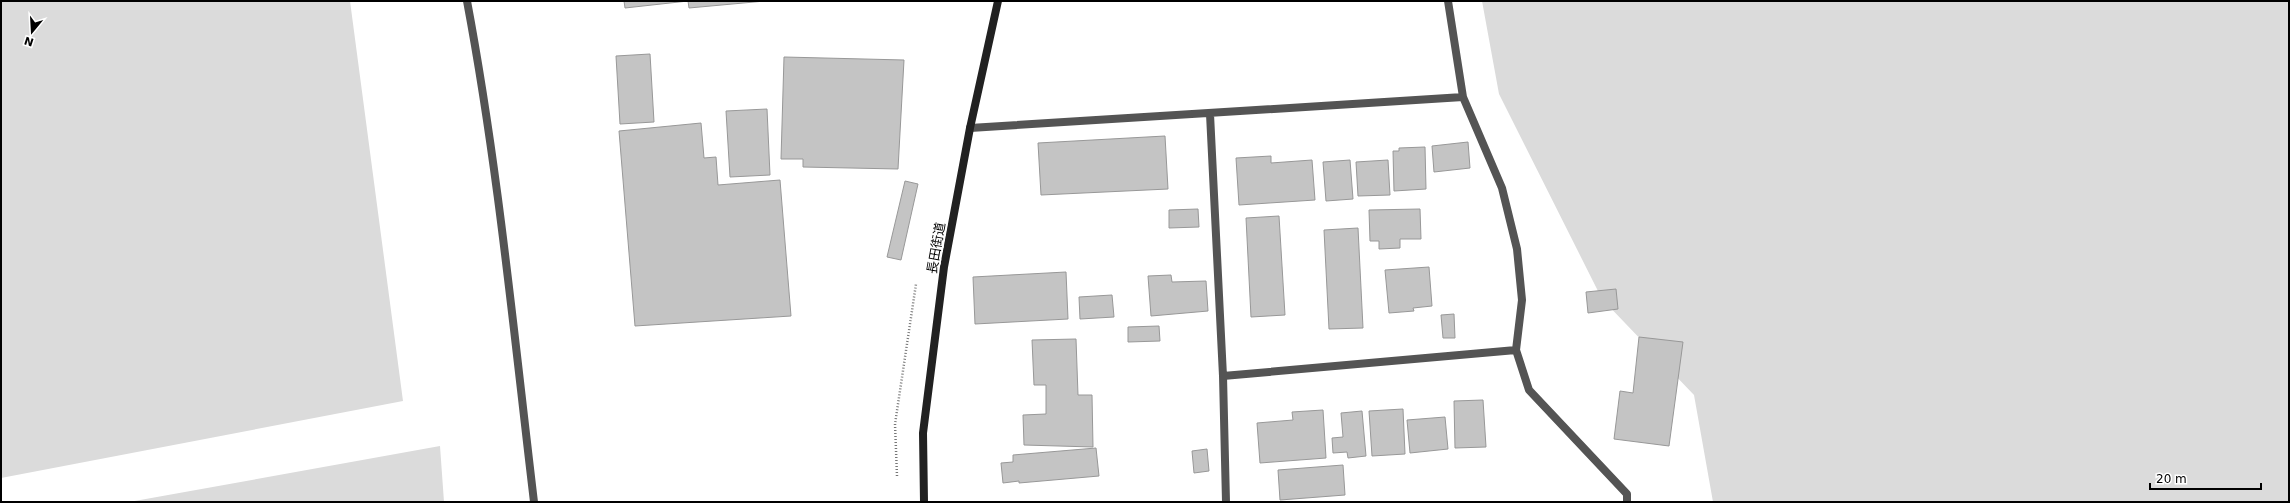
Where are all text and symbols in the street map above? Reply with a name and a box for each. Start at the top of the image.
north arrow [12,12,52,52]
text: N [23,33,35,49]
street label: 長田街道 [924,221,948,275]
scale bar [2150,465,2261,491]
text: 20 m [2156,472,2187,486]

